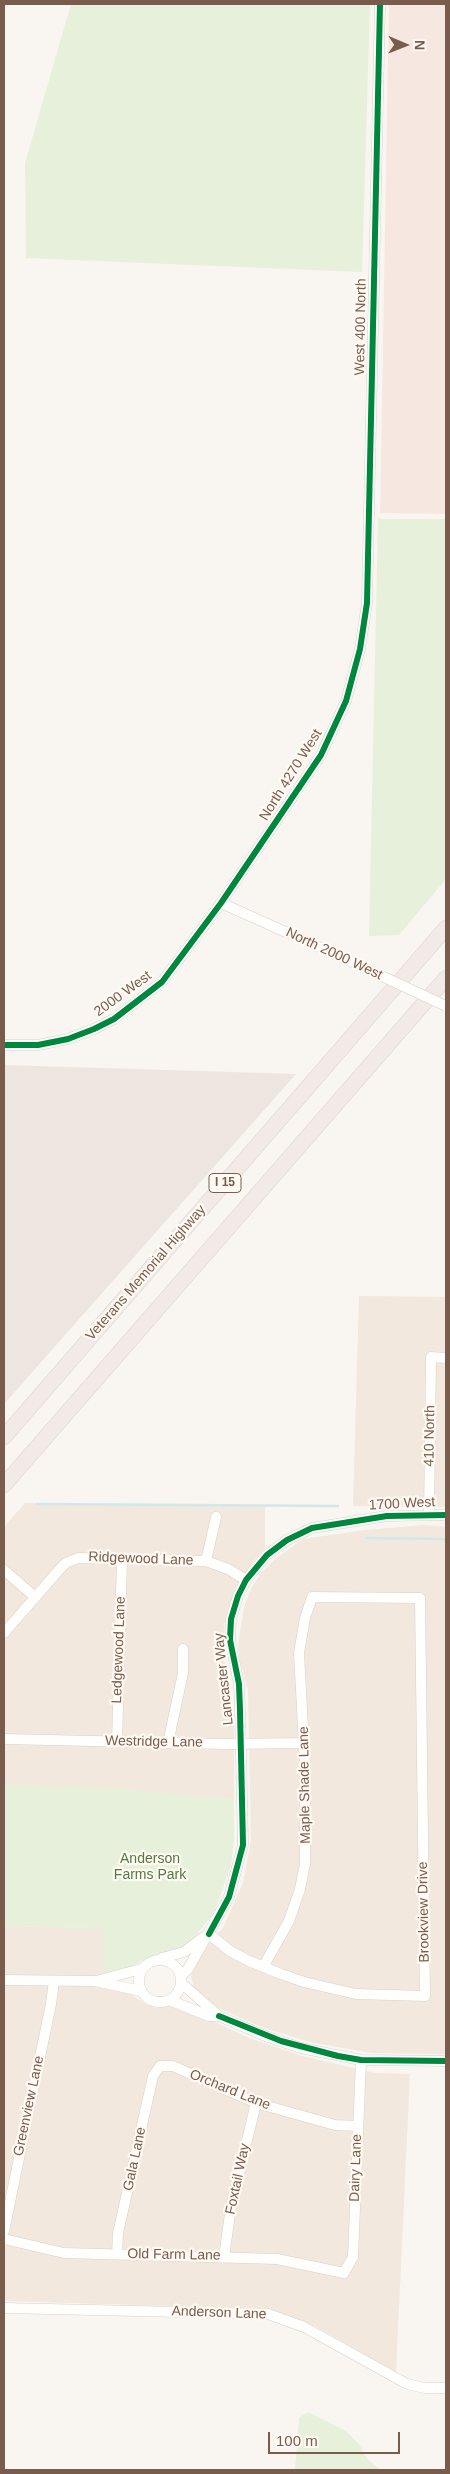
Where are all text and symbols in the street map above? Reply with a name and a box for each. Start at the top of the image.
north arrow [380,20,430,70]
text: N [412,40,428,50]
street label: West 400 North [352,278,370,376]
street label: North 4270 West [256,726,326,824]
street label: North 2000 West [283,924,385,984]
street label: 2000 West [91,968,155,1020]
road number: I 15 [209,1174,241,1192]
street label: Veterans Memorial Highway [82,1202,210,1344]
street label: 410 North [421,1405,439,1467]
street label: 1700 West [368,1494,436,1514]
street label: Ridgewood Lane [88,1549,194,1569]
street label: Ledgewood Lane [109,1596,129,1704]
street label: Lancaster Way [211,1632,237,1726]
street label: Maple Shade Lane [296,1726,314,1844]
street label: Westridge Lane [105,1733,203,1751]
park label: Anderson Farms Park [114,1851,186,1884]
street label: Brookview Drive [415,1861,433,1963]
street label: Greenview Lane [10,2054,48,2158]
street label: Orchard Lane [187,2066,273,2114]
street label: Gala Lane [120,2126,150,2192]
street label: Dairy Lane [346,2134,366,2202]
street label: Foxtail Way [222,2142,254,2216]
street label: Old Farm Lane [127,2246,221,2264]
street label: Anderson Lane [171,2303,267,2323]
scale bar [270,2422,402,2454]
text: 100 m [276,2432,318,2449]

